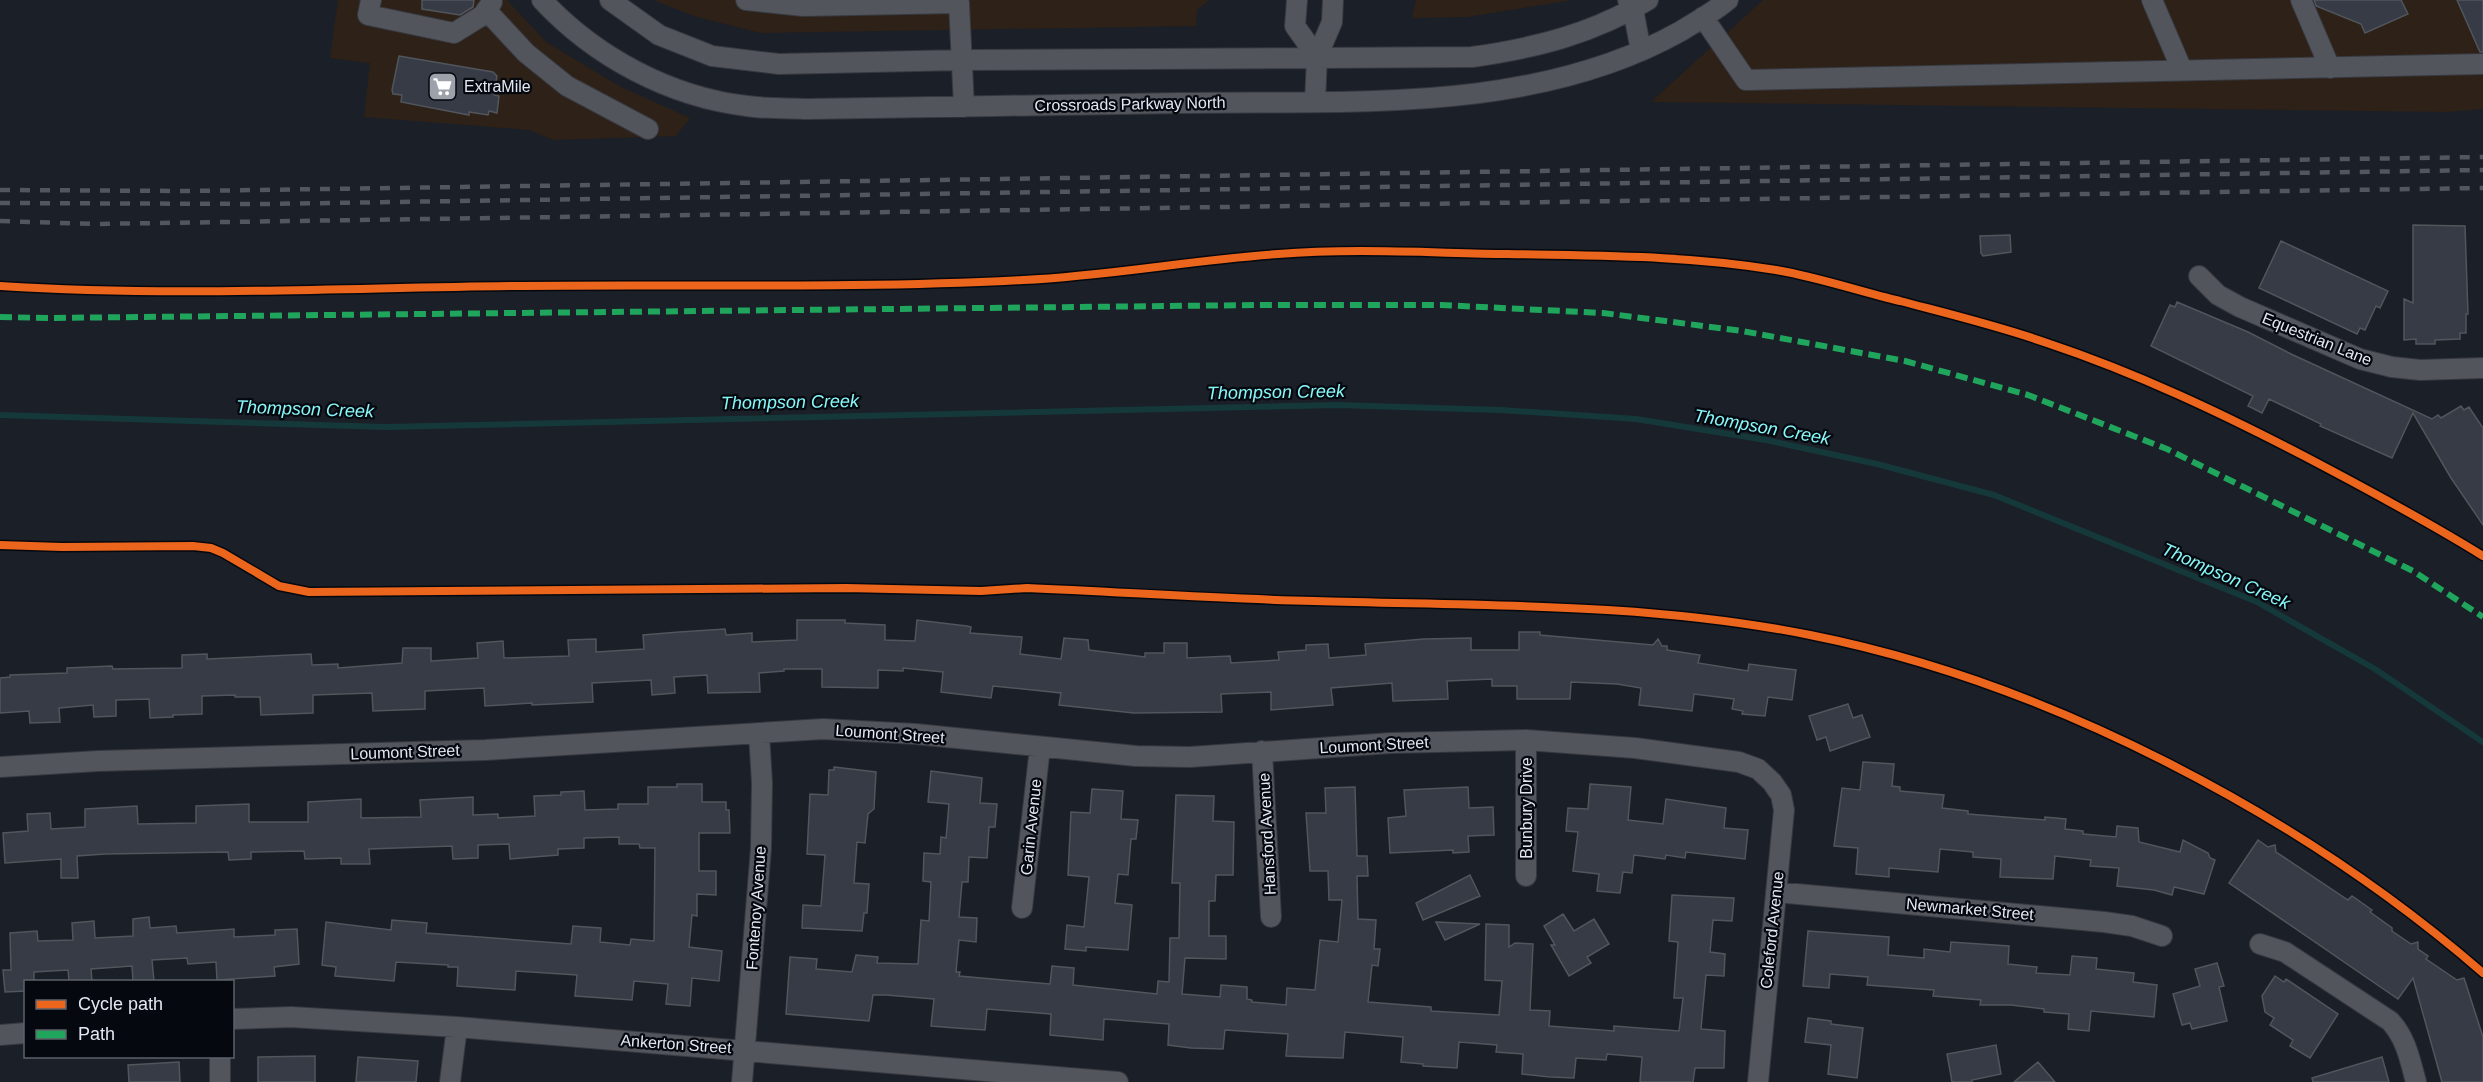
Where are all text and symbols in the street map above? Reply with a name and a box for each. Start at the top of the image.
supermarket icon: ExtraMile [427,70,459,102]
place label: ExtraMile [464,78,531,95]
street label: Crossroads Parkway North [1034,94,1226,114]
street label: Equestrian Lane [2260,309,2374,369]
water label: Thompson Creek [1207,381,1346,403]
water label: Thompson Creek [721,391,860,413]
water label: Thompson Creek [236,397,375,421]
water label: Thompson Creek [1692,405,1833,449]
water label: Thompson Creek [2159,539,2294,614]
street label: Loumont Street [835,722,946,746]
street label: Loumont Street [1319,734,1430,756]
street label: Loumont Street [350,742,461,762]
street label: Bunbury Drive [1518,757,1535,859]
street label: Hansford Avenue [1255,772,1279,896]
street label: Garin Avenue [1017,778,1045,876]
street label: Fontenoy Avenue [743,845,769,971]
street label: Coleford Avenue [1757,870,1787,990]
street label: Newmarket Street [1905,895,2035,923]
legend [24,980,234,1058]
text: Cycle path [78,994,163,1014]
text: Path [78,1024,115,1044]
street label: Ankerton Street [620,1032,733,1056]

